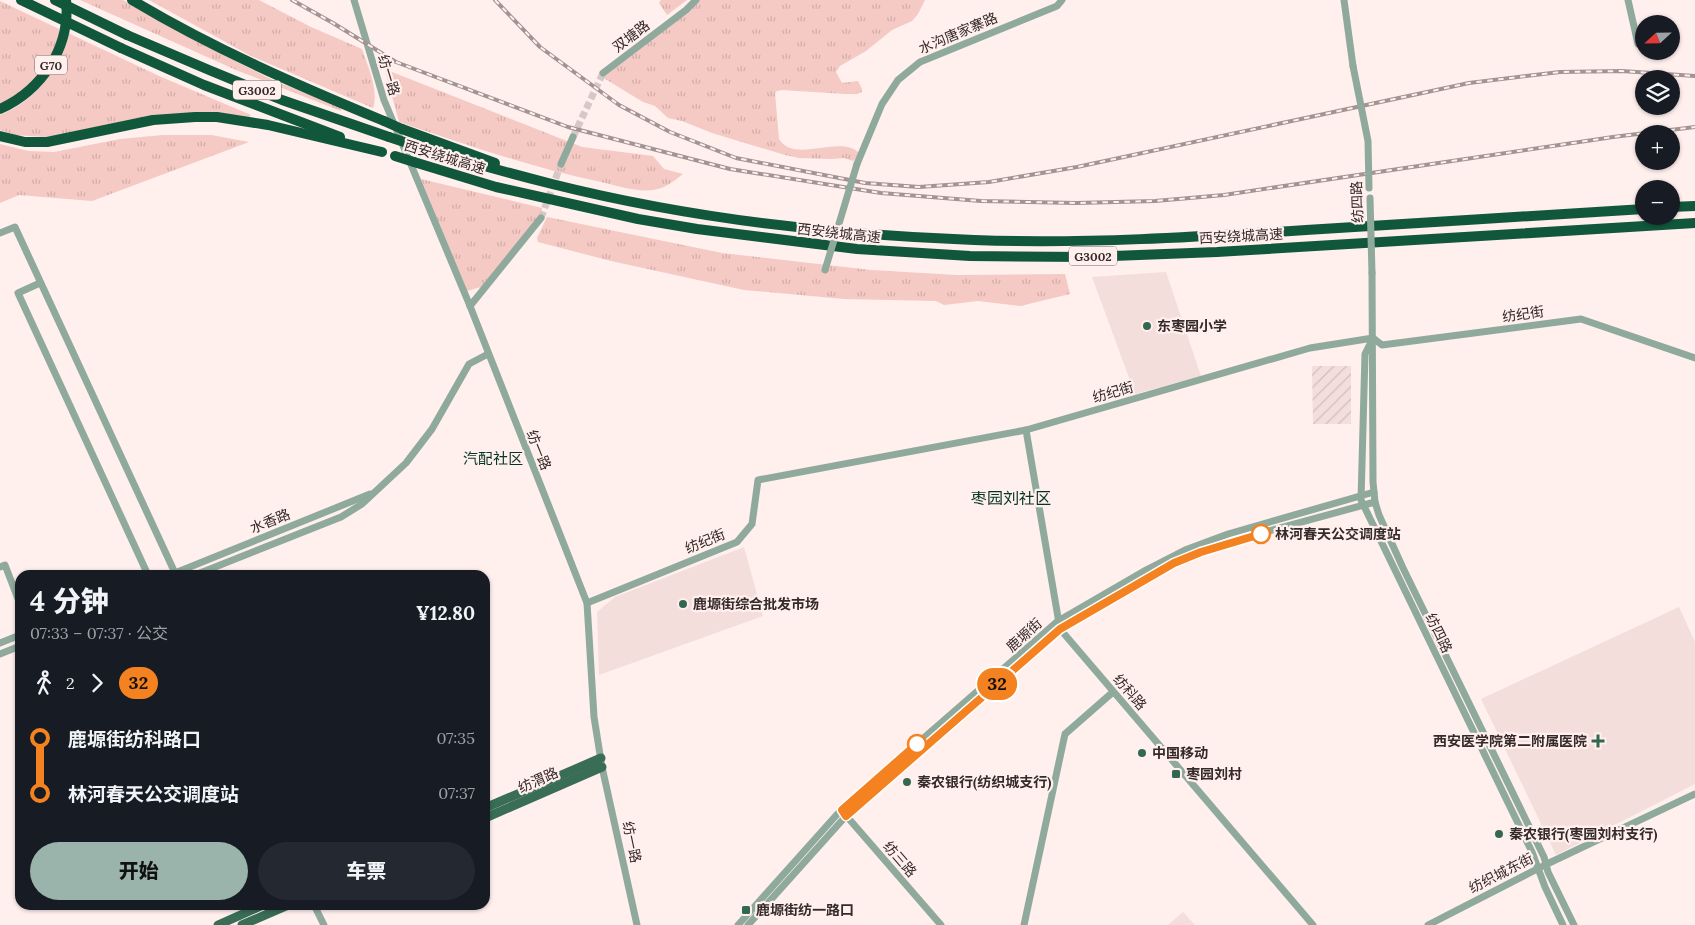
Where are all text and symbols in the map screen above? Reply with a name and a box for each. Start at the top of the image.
street label: 水沟唐家寨路 [916,8,1000,58]
north arrow [1635,15,1680,60]
map controls [1635,15,1680,225]
street label: 双塘路 [609,16,653,56]
street label: 纺一路 [374,52,404,98]
road number: G70 [35,56,67,74]
button: layers [1635,70,1680,115]
road number: G3002 [233,80,281,100]
button: + [1635,125,1680,170]
street label: 西安绕城高速 [402,136,488,178]
button: − [1635,180,1680,225]
street label: 纺四路 [1347,181,1367,223]
street label: 西安绕城高速 [796,220,882,246]
street label: 西安绕城高速 [1199,225,1283,247]
road number: G3002 [1069,247,1117,266]
street label: 纺纪街 [1501,302,1545,326]
place label: 东枣园小学 [1157,317,1227,335]
marker: 东枣园小学 [1141,320,1153,332]
street label: 纺纪街 [1090,378,1136,406]
street label: 纺一路 [523,427,555,473]
district label: 汽配社区 [463,449,523,468]
district label: 枣园刘社区 [971,488,1051,508]
street label: 水香路 [247,505,293,537]
marker: 林河春天公交调度站 [1251,524,1271,544]
street label: 纺纪街 [682,525,728,557]
place label: 林河春天公交调度站 [1275,525,1401,543]
text: 4 分钟 [30,583,109,619]
place label: 鹿塬街综合批发市场 [693,595,819,613]
marker: 鹿塬街综合批发市场 [677,598,689,610]
text: ¥12.80 [416,601,475,625]
street label: 纺四路 [1422,610,1456,656]
street label: 鹿塬街 [1002,614,1046,656]
text: 07:33 – 07:37 · 公交 [30,623,168,643]
line badge: 32 [974,668,1020,700]
icon: walk [30,669,58,697]
icon: forward [83,669,111,697]
street label: 纺科路 [1109,670,1151,714]
text: 32 [129,671,148,694]
text: 32 [987,672,1007,695]
text: 2 [66,673,75,693]
text: 鹿塬街纺科路口 [68,727,201,751]
text: 07:35 [436,728,475,748]
place label: 西安医学院第二附属医院 [1433,732,1587,750]
unlabelled marker [907,734,927,754]
marker: 西安医学院第二附属医院 [1591,734,1605,748]
place label: 中国移动 [1152,744,1208,762]
marker: 中国移动 [1136,747,1148,759]
street label: 纺渭路 [515,763,561,797]
place label: 枣园刘村 [1186,765,1242,783]
marker: 枣园刘村 [1170,768,1182,780]
place label: 秦农银行(纺织城支行) [917,773,1051,791]
marker: 秦农银行(纺织城支行) [901,776,913,788]
text: 林河春天公交调度站 [68,782,239,806]
text: 07:37 [438,783,475,803]
street label: 纺一路 [619,820,645,864]
place label: 秦农银行(枣园刘村支行) [1509,825,1657,843]
marker: 秦农银行(枣园刘村支行) [1493,828,1505,840]
street label: 纺三路 [879,837,921,881]
button: 开始 [30,842,248,900]
button: 车票 [258,842,475,900]
street label: 纺织城东街 [1466,849,1536,897]
place label: 鹿塬街纺一路口 [756,901,854,919]
marker: 鹿塬街纺一路口 [740,904,752,916]

